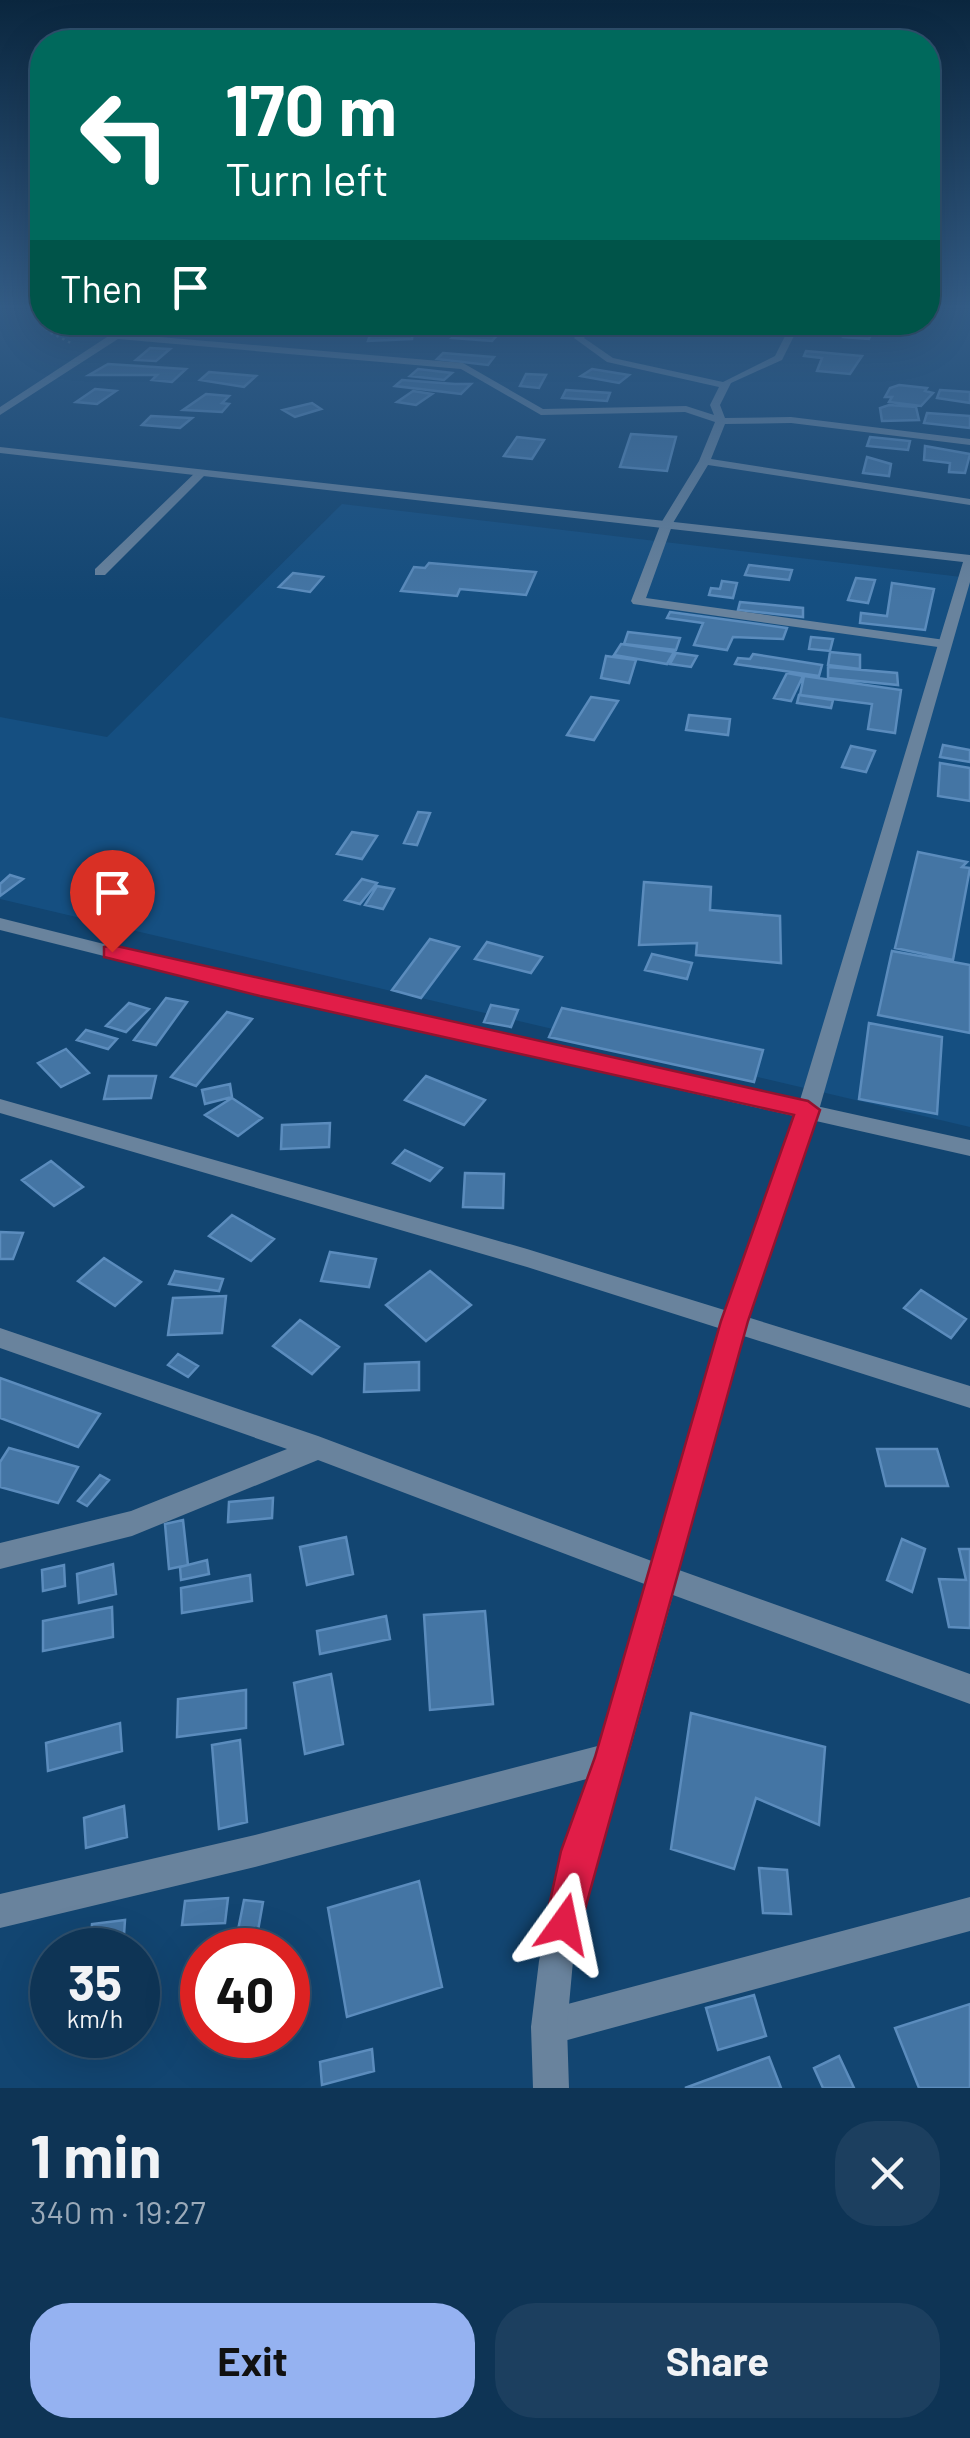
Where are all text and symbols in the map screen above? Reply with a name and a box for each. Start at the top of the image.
text: 170 m [225,66,397,150]
icon: left [60,70,190,200]
text: Turn left [225,151,389,205]
icon: arrive [163,260,218,315]
text: Then [60,265,143,311]
pin [70,850,155,953]
icon: arrive [85,865,140,920]
position arrow [512,1872,616,1976]
speed limit sign: 40 [180,1928,310,2058]
text: 35 [68,1951,122,2011]
text: km/h [67,2003,123,2033]
text: 1 min [30,2118,161,2190]
button: close [835,2121,940,2226]
text: 340 m · 19:27 [30,2192,206,2230]
button: Exit [30,2303,475,2418]
button: Share [495,2303,940,2418]

